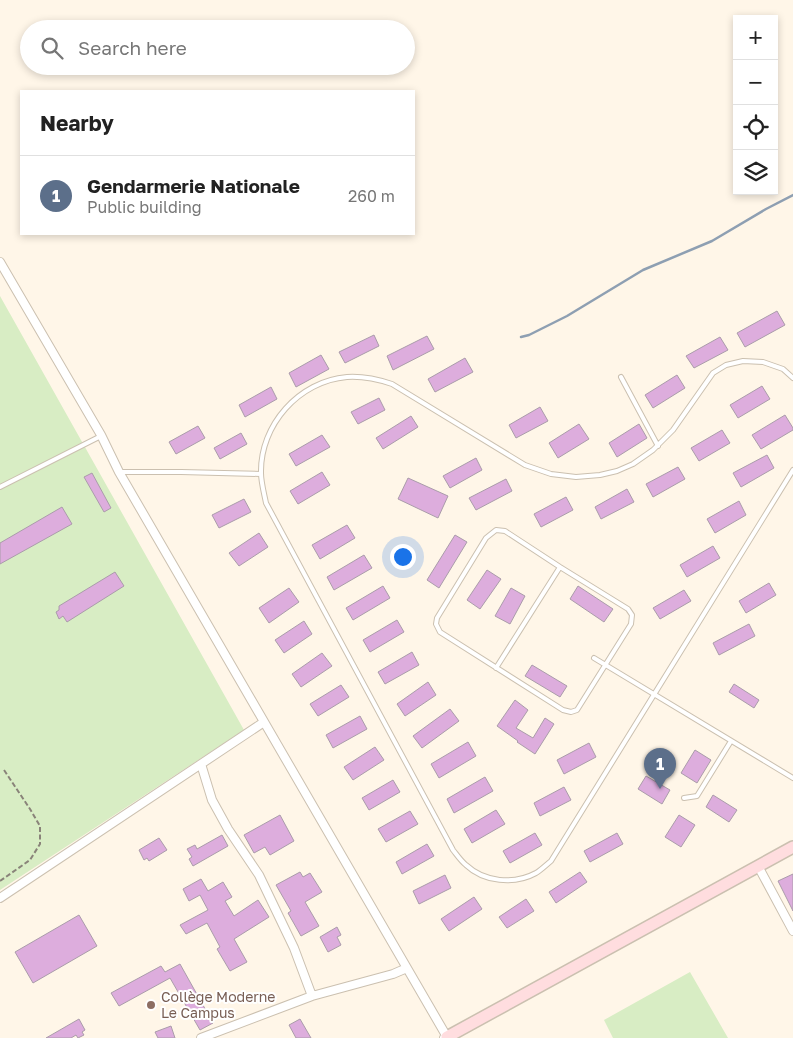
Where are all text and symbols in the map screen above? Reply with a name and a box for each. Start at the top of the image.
map controls [733,15,778,195]
button: + [733,15,778,60]
search box [20,20,415,75]
icon: search [38,34,66,62]
text: Search here [78,36,187,59]
button: − [733,60,778,105]
button: locate [733,105,778,150]
text: Nearby [40,110,114,136]
button: layers [733,150,778,195]
text: Gendarmerie Nationale [87,174,300,197]
text: 1 [52,186,60,206]
text: 260 m [348,186,395,206]
text: Public building [87,197,202,217]
your location [390,544,416,570]
pin: 1 [644,748,676,789]
place label: Collège Moderne Le Campus [161,988,275,1021]
marker: Collège Moderne Le Campus [145,999,157,1011]

